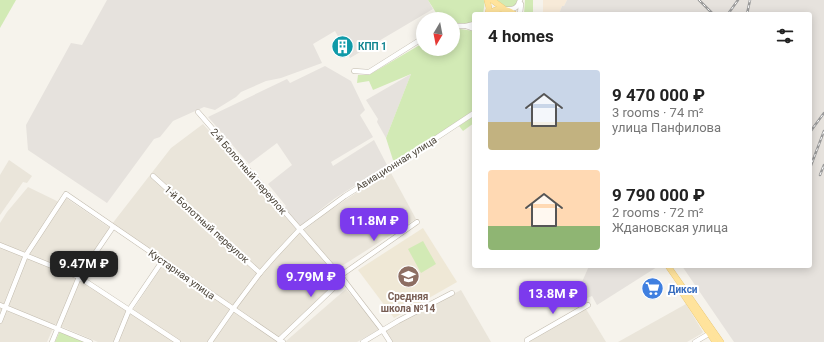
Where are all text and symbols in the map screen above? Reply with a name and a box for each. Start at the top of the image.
north arrow [416,12,460,56]
map controls [416,12,460,56]
icon: filters [774,25,796,47]
text: 4 homes [488,26,554,46]
building icon: КПП 1 [329,33,355,59]
place label: КПП 1 [358,41,387,52]
text: 9 470 000 ₽ [612,85,705,105]
icon: home [520,86,568,134]
text: 3 rooms · 74 m² [612,105,704,120]
text: улица Панфилова [612,120,721,135]
street label: 2-й Болотный переулок [208,126,289,217]
street label: Авиационная улица [354,134,439,193]
street label: 1-й Болотный переулок [162,184,252,266]
text: 9 790 000 ₽ [612,185,705,205]
icon: home [520,186,568,234]
text: 2 rooms · 72 m² [612,205,704,220]
pin: 11.8M ₽ [337,208,411,242]
text: 11.8M ₽ [349,213,399,228]
text: Ждановская улица [612,220,728,235]
street label: Кустарная улица [146,247,217,301]
pin: 9.47M ₽ [47,251,121,285]
text: 9.47M ₽ [59,256,109,271]
school or university icon: Средняя школа №14 [395,263,421,289]
pin: 9.79M ₽ [274,264,348,298]
text: 9.79M ₽ [286,269,336,284]
supermarket icon: Дикси [639,276,665,302]
pin: 13.8M ₽ [516,281,590,315]
place label: Дикси [668,284,698,295]
text: 13.8M ₽ [528,286,578,301]
place label: Средняя школа №14 [381,291,435,314]

